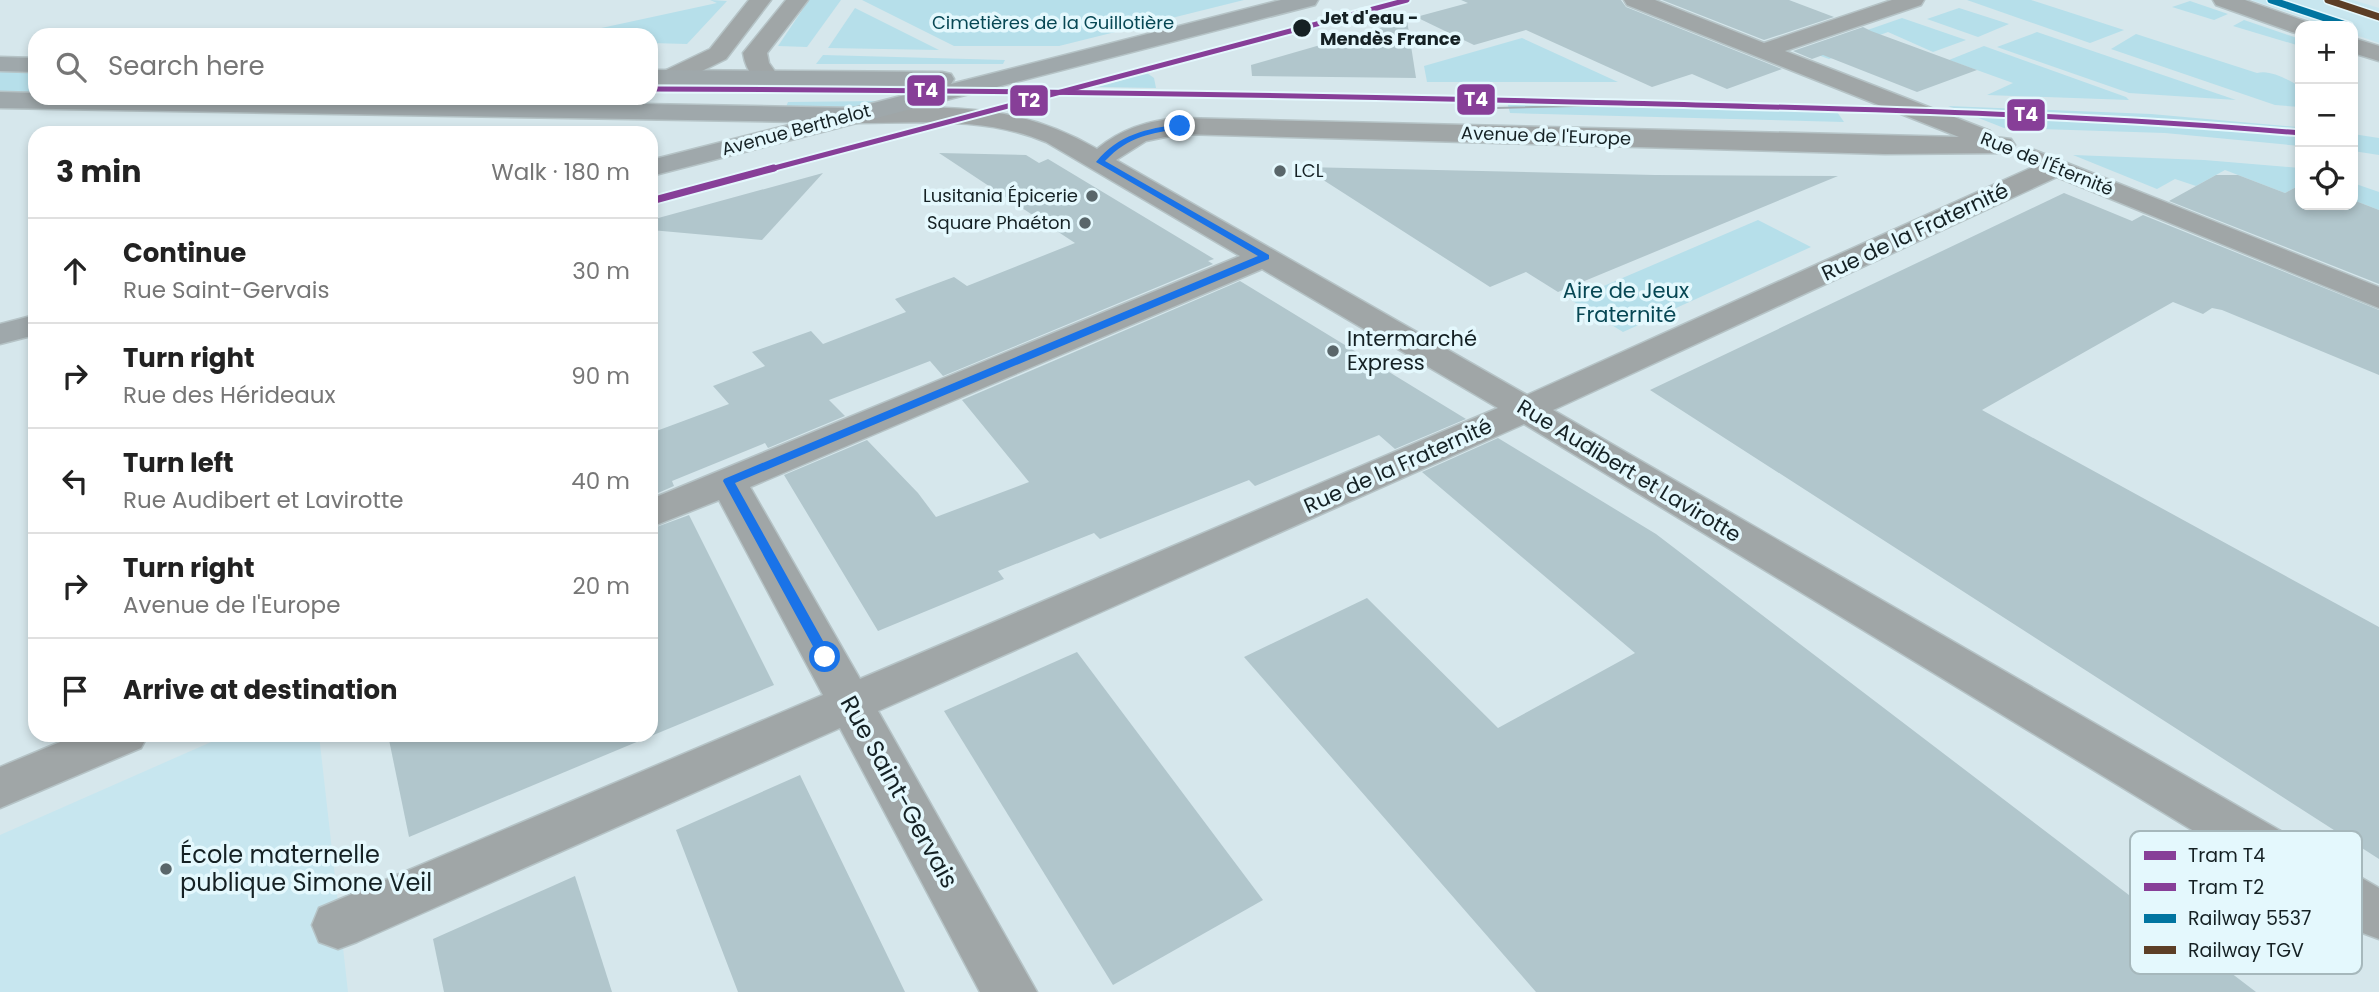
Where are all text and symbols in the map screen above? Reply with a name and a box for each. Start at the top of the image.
place label: Jet d'eau - Mendès France [1320,5,1461,51]
park label: Cimetières de la Guillotière [932,10,1174,35]
marker: Jet d'eau - Mendès France [1291,17,1313,39]
map controls [2295,21,2358,210]
button: + [2295,21,2358,84]
search box [28,28,658,105]
icon: search [52,48,90,86]
text: Search here [108,48,265,84]
line badge: T4 [906,74,946,107]
text: T4 [914,77,938,104]
line badge: T4 [1456,83,1496,116]
line badge: T2 [1009,84,1049,117]
button: − [2295,84,2358,147]
text: T4 [1464,86,1488,113]
text: T2 [1018,87,1040,114]
street label: Avenue Berthelot [719,98,873,161]
line badge: T4 [2006,98,2046,132]
text: T4 [2014,101,2038,128]
route end [1164,110,1195,141]
street label: Avenue de l'Europe [1461,120,1631,151]
street label: Rue de l'Éternité [1977,126,2117,202]
button: locate [2295,147,2358,210]
text: 3 min [56,150,141,193]
text: Walk · 180 m [491,156,630,188]
place label: LCL [1294,158,1324,183]
marker: LCL [1272,163,1288,179]
street label: Rue de la Fraternité [1817,176,2013,288]
place label: Lusitania Épicerie [923,183,1078,208]
marker: Lusitania Épicerie [1084,188,1100,204]
place label: Square Phaéton [927,210,1071,235]
marker: Square Phaéton [1077,215,1093,231]
text: Continue [123,235,246,271]
icon: ahead [56,252,94,290]
text: 30 m [572,255,630,287]
text: Rue Saint-Gervais [123,274,329,306]
park label: Aire de Jeux Fraternité [1563,276,1689,329]
place label: Intermarché Express [1347,324,1477,377]
text: Turn right [123,340,255,376]
marker: Intermarché Express [1325,343,1341,359]
icon: right [56,357,94,395]
text: 90 m [571,360,630,392]
text: Rue des Hérideaux [123,379,336,411]
street label: Rue Audibert et Lavirotte [1512,392,1747,549]
street label: Rue de la Fraternité [1299,411,1496,520]
text: Turn left [123,445,234,481]
icon: left [56,462,94,500]
text: 40 m [571,465,630,497]
text: Rue Audibert et Lavirotte [123,484,404,516]
text: Turn right [123,550,255,586]
icon: right [56,567,94,605]
text: 20 m [572,570,630,602]
text: Avenue de l'Europe [123,589,340,621]
route start [809,641,840,672]
icon: arrive [56,672,94,710]
text: Arrive at destination [123,672,398,708]
street label: Rue Saint-Gervais [833,690,966,894]
legend [2130,831,2362,974]
place label: École maternelle publique Simone Veil [180,838,432,899]
text: Tram T4 [2188,842,2265,869]
marker: École maternelle publique Simone Veil [158,861,174,877]
text: Tram T2 [2188,874,2264,901]
text: Railway 5537 [2188,905,2311,932]
text: Railway TGV [2188,937,2304,964]

